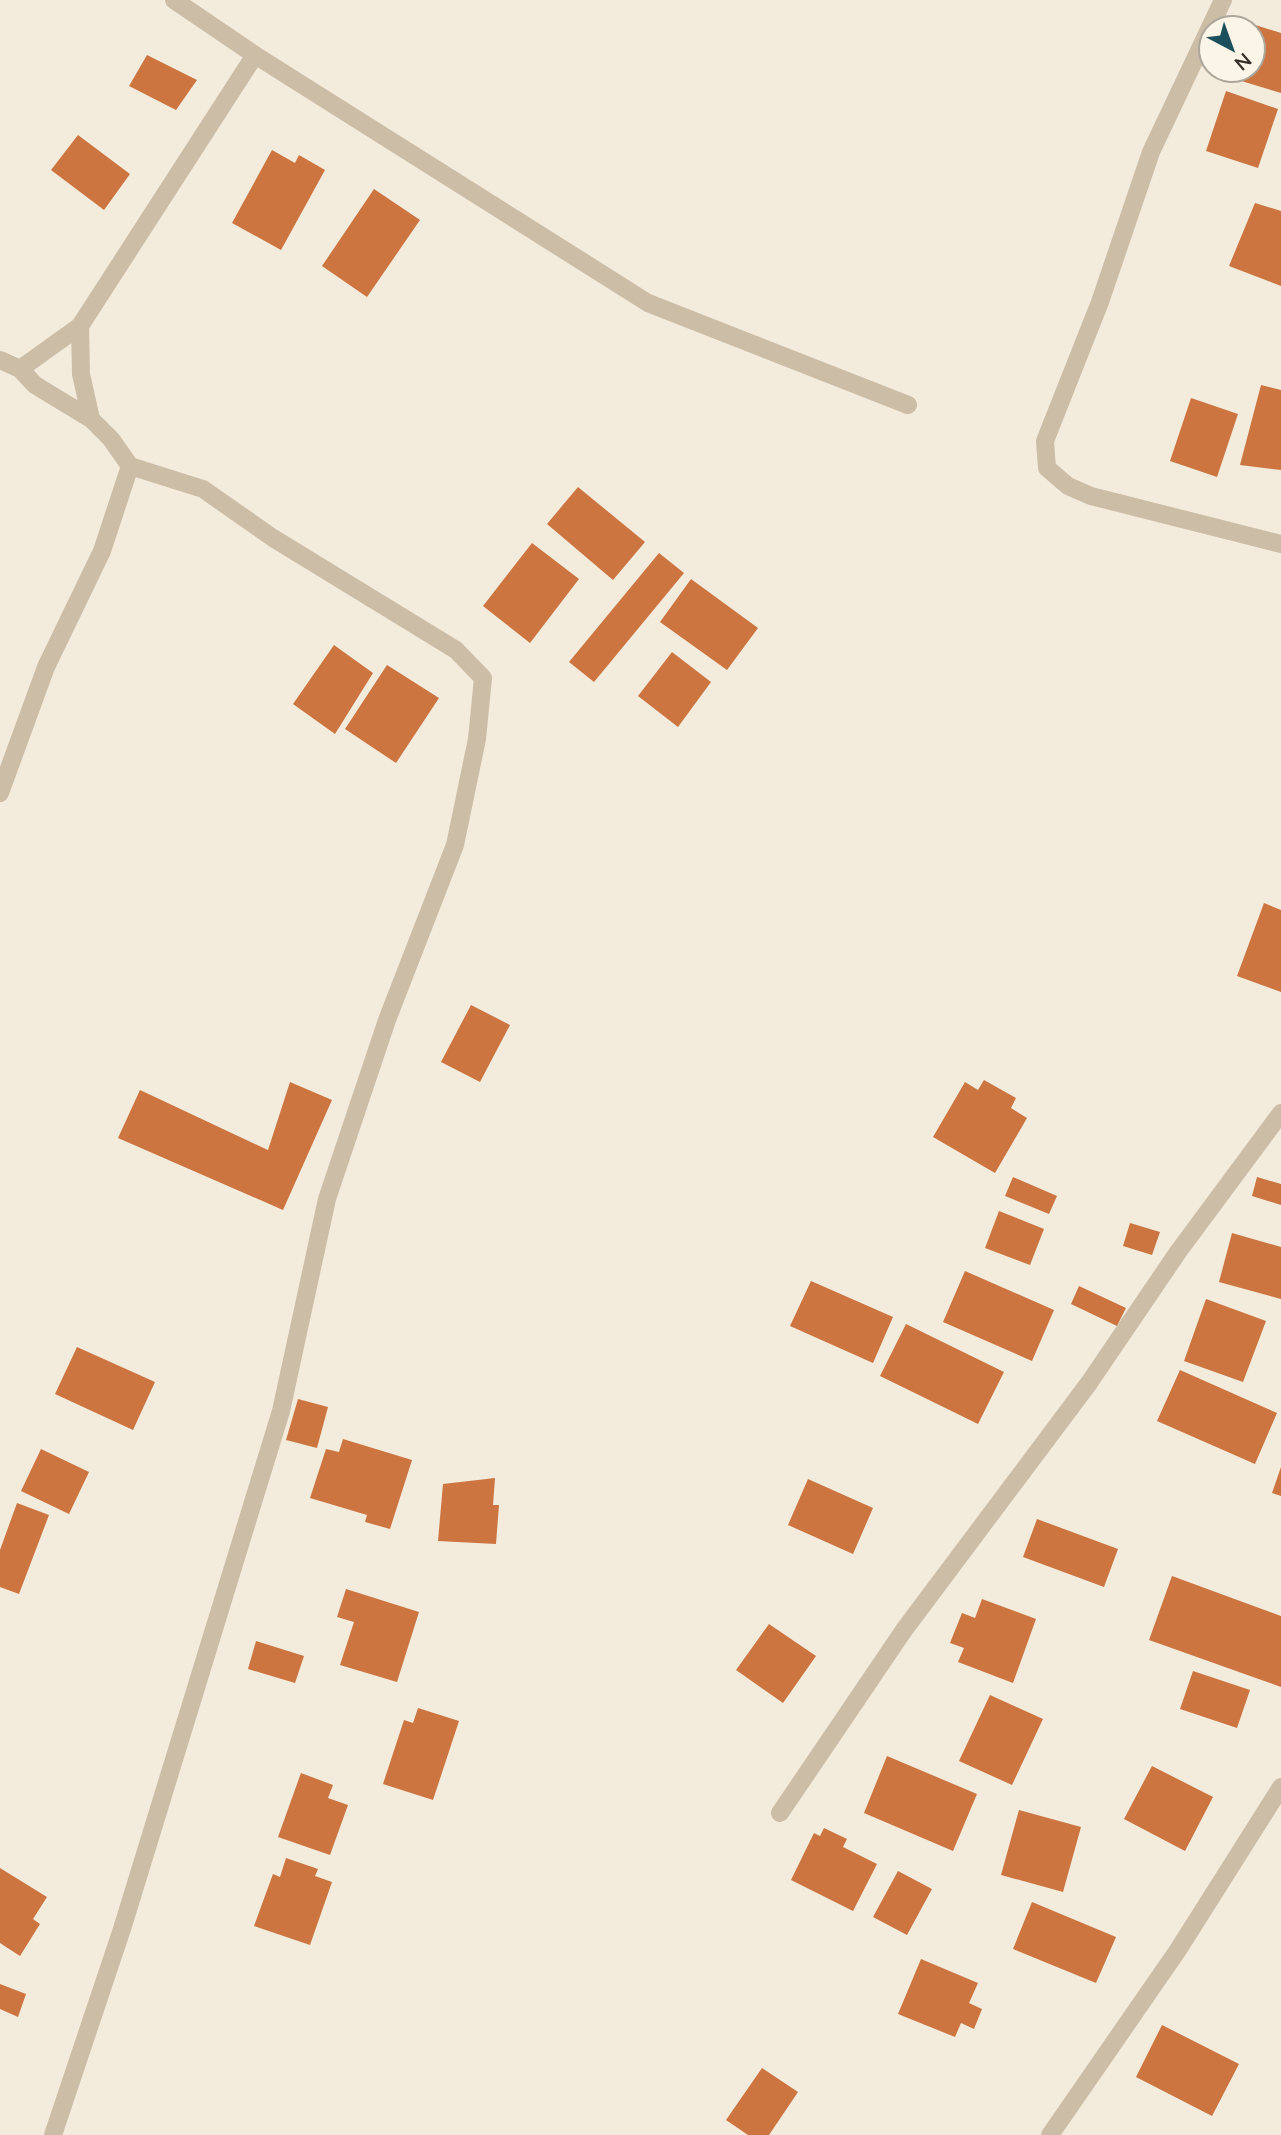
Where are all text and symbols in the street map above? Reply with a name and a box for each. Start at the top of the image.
north arrow [1197,14,1267,84]
text: N [1230,49,1257,76]

